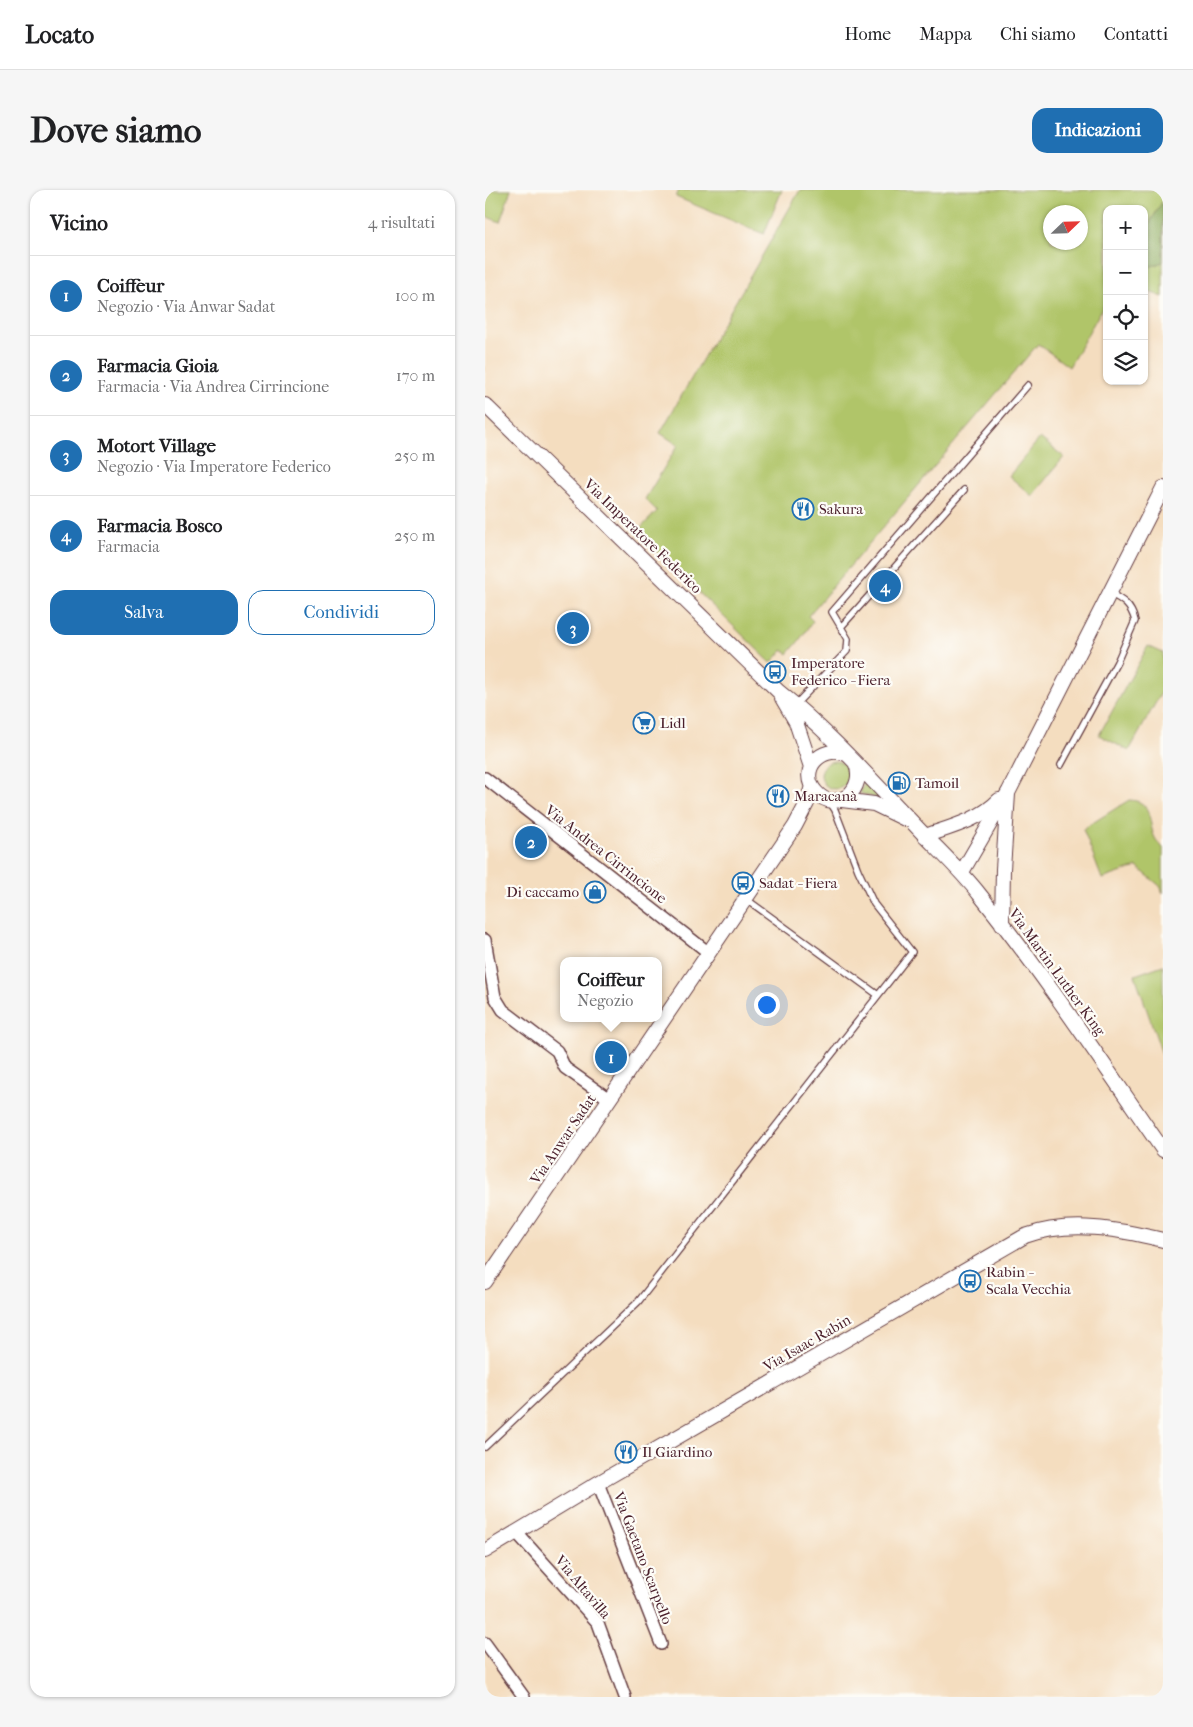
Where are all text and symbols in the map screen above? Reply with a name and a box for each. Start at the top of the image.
text: Locato [25,21,94,49]
text: Home [844,24,891,45]
text: Mappa [919,24,972,45]
text: Chi siamo [1000,24,1076,45]
text: Contatti [1104,24,1168,45]
button: Indicazioni [1032,108,1163,153]
text: Dove siamo [30,110,202,151]
north arrow [1043,205,1088,250]
map controls [1103,205,1148,385]
button: + [1103,205,1148,250]
text: Vicino [50,211,108,235]
text: 4 risultati [368,213,435,232]
button: − [1103,250,1148,295]
text: Coiffeur [97,275,164,297]
text: 1 [63,286,69,305]
text: 100 m [395,286,435,305]
button: locate [1103,295,1148,340]
text: Negozio · Via Anwar Sadat [97,297,275,316]
button: layers [1103,340,1148,385]
text: Farmacia Gioia [97,355,218,377]
text: 2 [62,366,70,385]
text: 170 m [396,366,435,385]
text: Farmacia · Via Andrea Cirrincione [97,377,329,396]
text: Motort Village [97,435,216,457]
text: 3 [63,446,69,465]
text: 250 m [394,446,435,465]
text: Negozio · Via Imperatore Federico [97,457,331,476]
street label: Via Imperatore Federico [579,474,706,597]
restaurant icon: Sakura [791,497,815,521]
place label: Sakura [819,500,864,518]
text: Farmacia Bosco [97,515,222,537]
text: 4 [61,526,71,545]
text: 250 m [394,526,435,545]
text: Farmacia [97,537,160,556]
pin: 4 [869,567,901,605]
button: Salva [50,590,238,635]
button: Condividi [248,590,435,635]
pin: 3 [557,609,589,647]
place label: Imperatore Federico - Fiera [791,654,891,689]
bus stop icon: Imperatore Federico - Fiera [763,660,787,684]
supermarket icon: Lidl [632,711,656,735]
place label: Lidl [660,714,686,732]
fuel station icon: Tamoil [887,771,911,795]
place label: Tamoil [915,774,959,792]
restaurant icon: Maracanà [766,784,790,808]
place label: Maracanà [794,787,858,805]
street label: Via Andrea Cirrincione [541,800,671,907]
pin: 2 [515,823,547,861]
bus stop icon: Sadat - Fiera [731,871,755,895]
place label: Sadat - Fiera [759,874,839,892]
shop icon: Di caccamo [583,880,607,904]
place label: Di caccamo [506,883,579,901]
street label: Via Martin Luther King [1004,904,1110,1040]
popup [560,957,662,1022]
text: Coiffeur [577,969,645,991]
text: Negozio [577,991,633,1010]
your location [754,992,780,1018]
pin: 1 [595,1038,627,1076]
street label: Via Anwar Sadat [526,1090,600,1188]
place label: Rabin - Scala Vecchia [986,1263,1072,1298]
bus stop icon: Rabin - Scala Vecchia [958,1269,982,1293]
street label: Via Isaac Rabin [759,1310,854,1376]
restaurant icon: Il Giardino [614,1440,638,1464]
place label: Il Giardino [642,1443,713,1461]
street label: Via Gaetano Scarpello [609,1488,677,1627]
street label: Via Altavilla [551,1551,615,1623]

